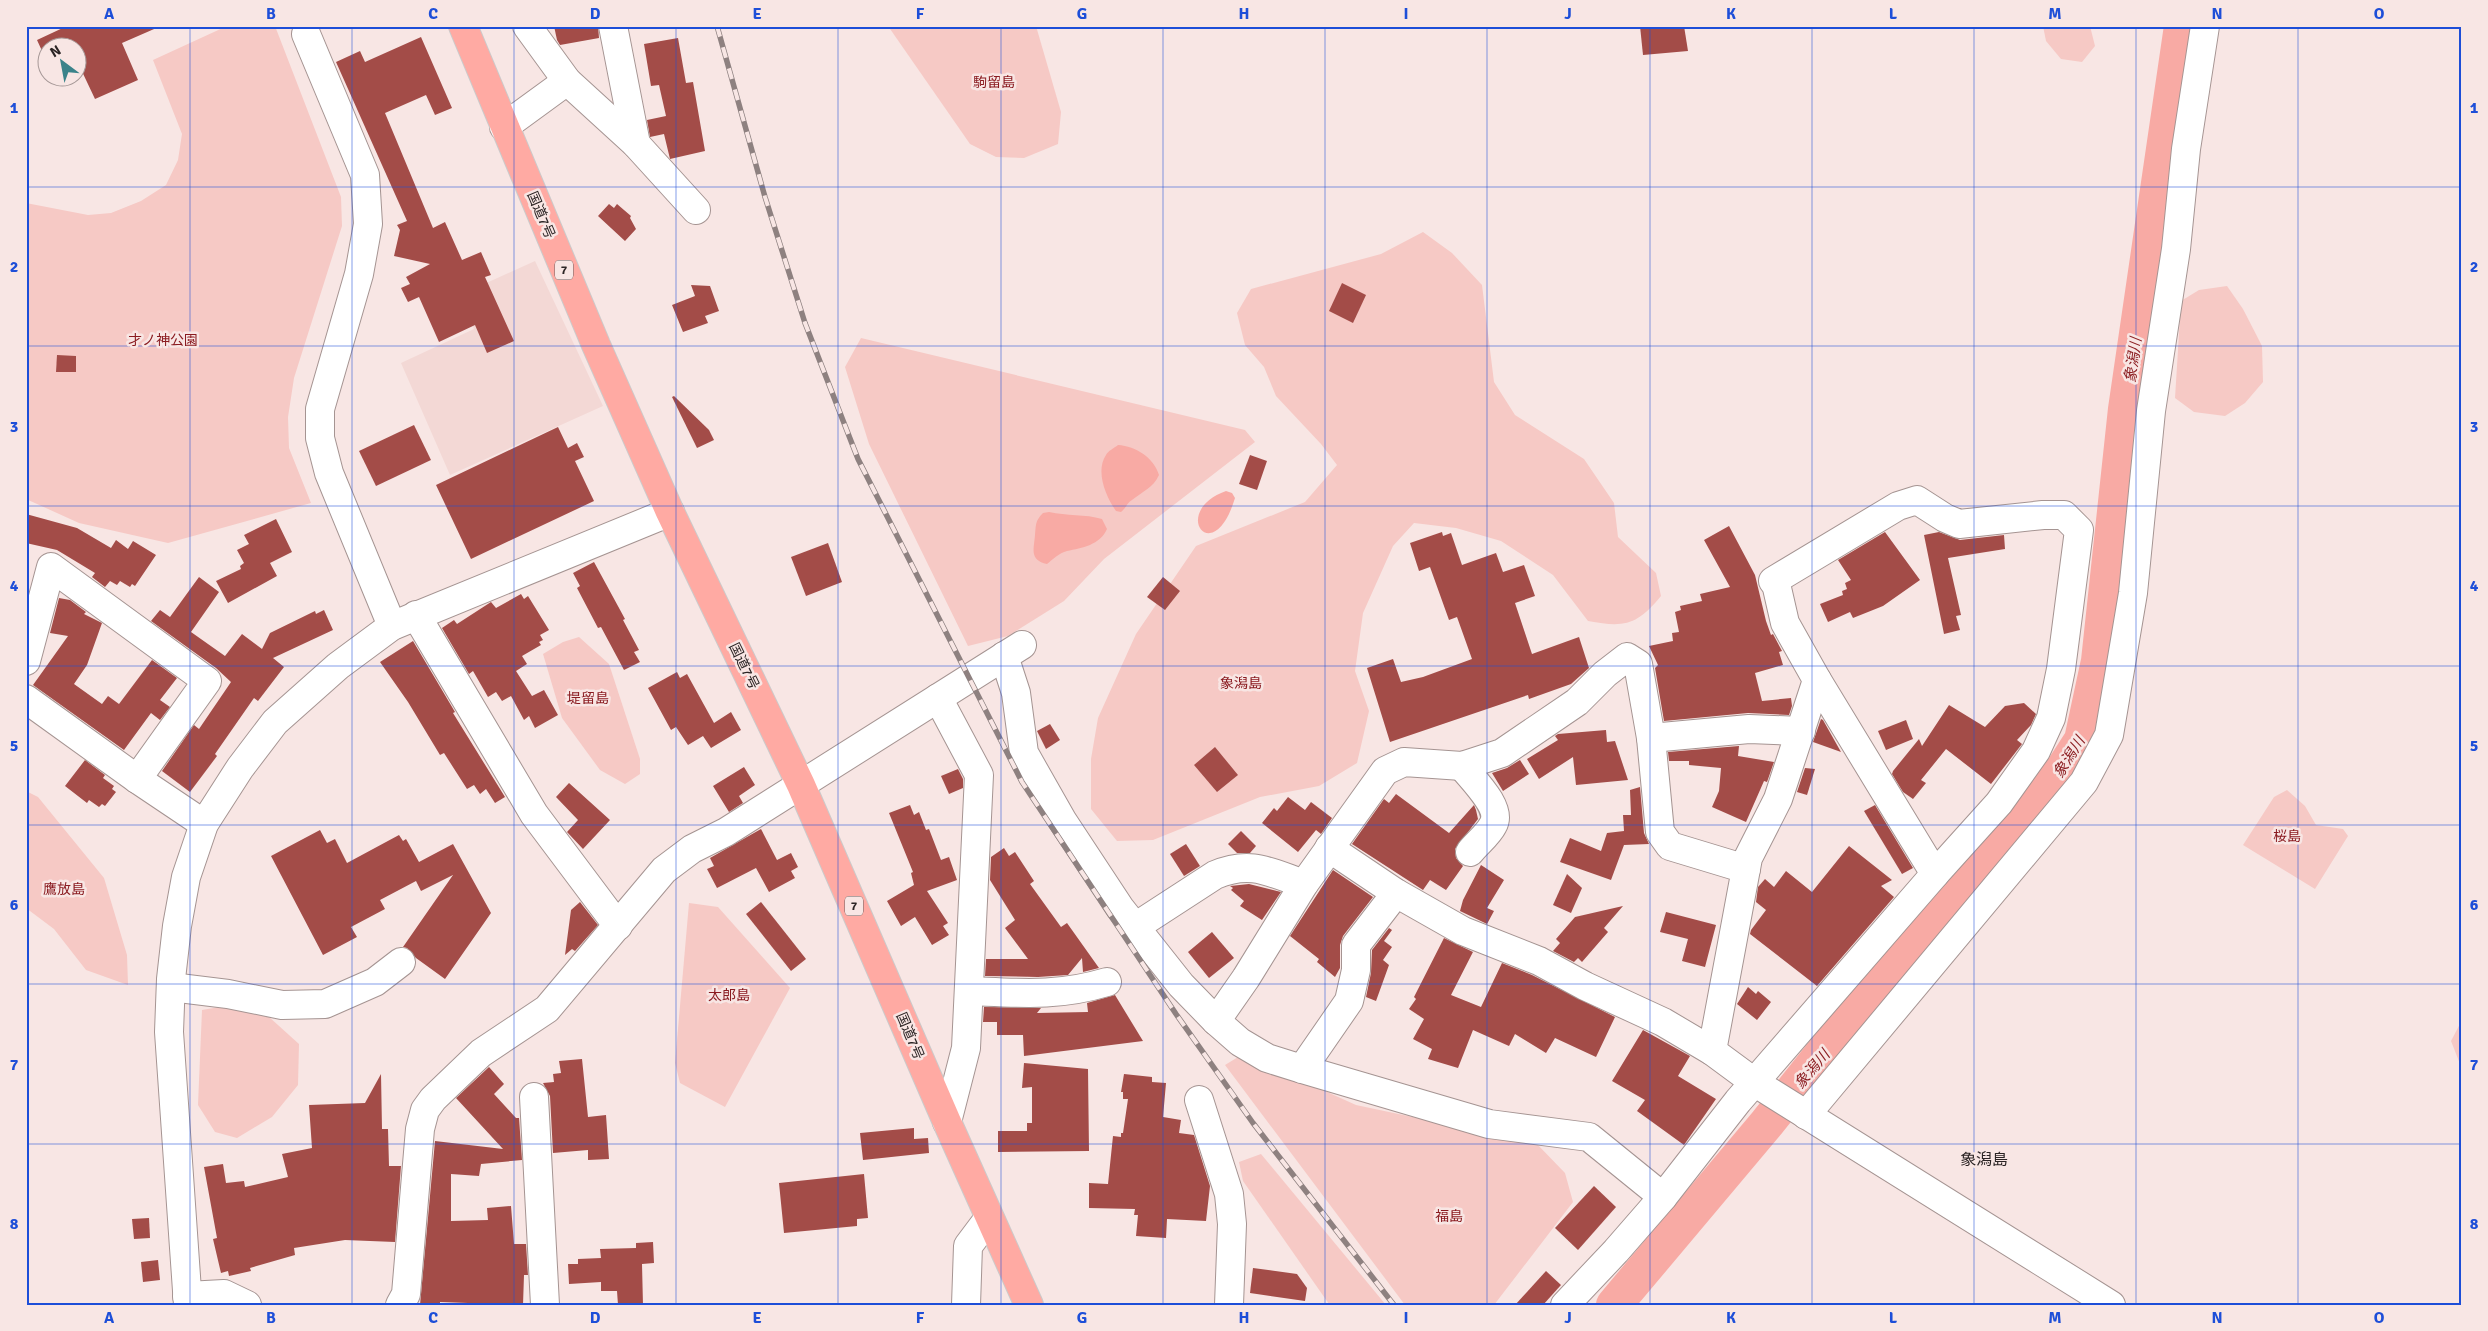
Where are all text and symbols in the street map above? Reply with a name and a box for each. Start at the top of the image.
text: A [104,4,115,24]
text: B [266,4,276,24]
text: C [428,4,438,24]
text: D [590,4,601,24]
text: E [752,4,762,24]
text: F [916,4,925,24]
text: G [1077,4,1087,24]
text: H [1239,4,1249,24]
text: I [1403,4,1409,24]
text: J [1564,4,1572,24]
text: K [1726,4,1736,24]
text: L [1889,4,1898,24]
text: M [2048,4,2062,24]
text: N [2211,4,2223,24]
text: O [2374,4,2385,24]
north arrow [38,38,88,88]
text: N [47,42,64,61]
park label: 駒留島 [973,74,1015,91]
text: 1 [10,98,19,118]
text: 1 [2470,98,2479,118]
street label: 国道7号 [523,189,559,241]
text: 2 [10,257,18,277]
text: 2 [2470,257,2478,277]
road number: 7 [555,260,573,280]
park label: 才ノ神公園 [128,332,198,349]
water label: 象潟川 [2121,334,2145,384]
text: 3 [10,417,18,437]
text: 3 [2470,417,2478,437]
text: 4 [10,576,19,596]
text: 4 [2470,576,2479,596]
street label: 国道7号 [725,640,763,692]
park label: 象潟島 [1220,675,1262,692]
park label: 堤留島 [567,690,609,707]
water label: 象潟川 [2049,731,2090,781]
text: 5 [10,736,18,756]
text: 5 [2470,736,2478,756]
park label: 桜島 [2273,828,2301,845]
park label: 鷹放島 [43,881,85,898]
text: 6 [10,895,19,915]
text: 6 [2470,895,2479,915]
road number: 7 [845,896,863,916]
park label: 太郎島 [708,987,750,1004]
street label: 国道7号 [892,1010,928,1062]
water label: 象潟川 [1791,1044,1835,1092]
text: 7 [10,1055,19,1075]
text: 7 [2470,1055,2479,1075]
district label: 象潟島 [1960,1150,2008,1170]
park label: 福島 [1435,1208,1463,1225]
text: 8 [10,1214,19,1234]
text: 8 [2470,1214,2479,1234]
text: A [104,1308,115,1328]
text: B [266,1308,276,1328]
text: C [428,1308,438,1328]
text: D [590,1308,601,1328]
text: E [752,1308,762,1328]
text: F [916,1308,925,1328]
text: G [1077,1308,1087,1328]
text: H [1239,1308,1249,1328]
text: I [1403,1308,1409,1328]
text: J [1564,1308,1572,1328]
text: K [1726,1308,1736,1328]
text: L [1889,1308,1898,1328]
text: M [2048,1308,2062,1328]
text: N [2211,1308,2223,1328]
text: O [2374,1308,2385,1328]

